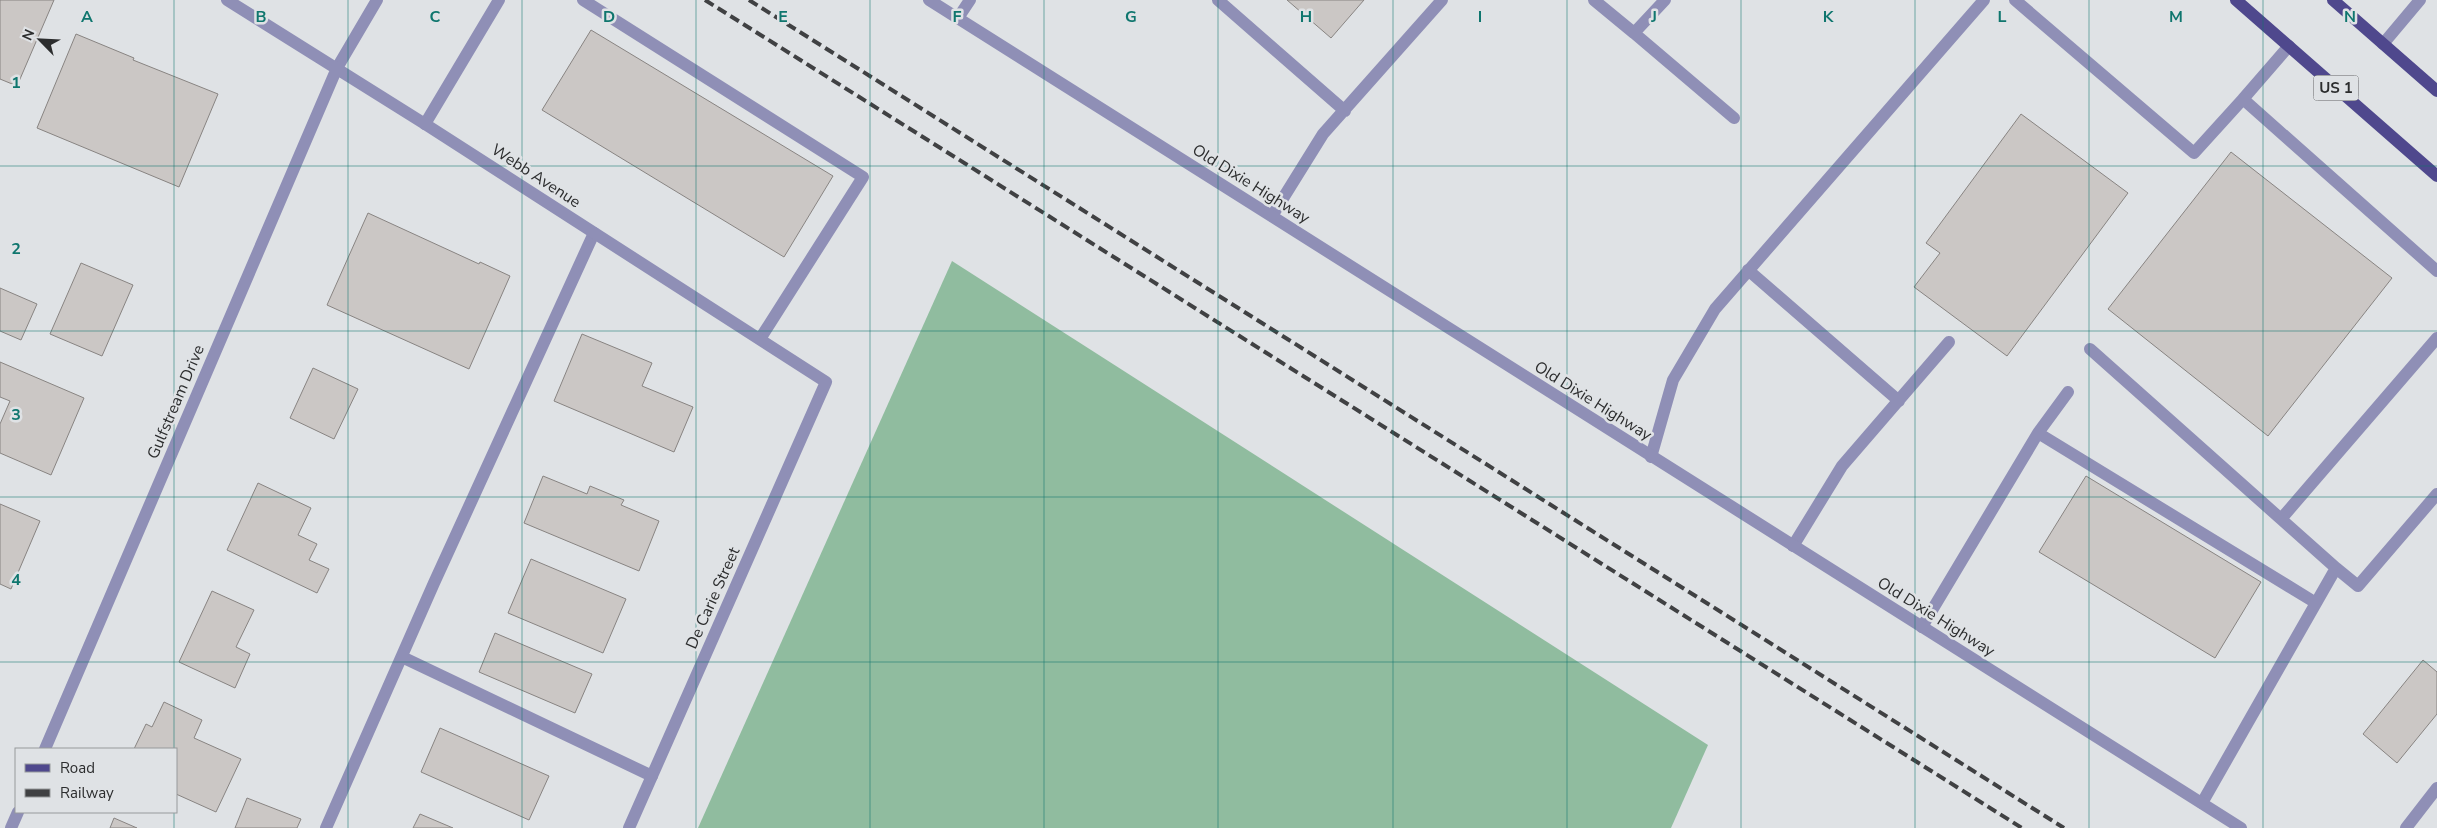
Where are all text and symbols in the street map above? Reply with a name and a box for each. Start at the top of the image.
text: A [81,6,93,28]
text: B [255,6,267,28]
text: C [430,6,441,28]
text: D [603,6,615,28]
text: E [778,6,788,28]
text: F [953,6,962,28]
text: G [1125,6,1137,28]
text: H [1300,6,1312,28]
text: I [1478,6,1482,28]
text: J [1650,6,1657,28]
text: K [1823,6,1835,28]
text: L [1998,6,2007,28]
text: M [2169,6,2183,28]
text: N [2344,6,2356,28]
north arrow [15,15,65,65]
text: N [18,26,39,44]
text: 1 [11,72,21,94]
road number: US 1 [2314,76,2358,100]
street label: Webb Avenue [487,139,585,213]
street label: Old Dixie Highway [1188,139,1315,229]
text: 2 [11,238,21,260]
street label: Gulfstream Drive [142,342,210,462]
street label: Old Dixie Highway [1530,356,1657,446]
text: 3 [11,404,21,426]
street label: De Carie Street [681,543,745,652]
text: 4 [11,569,21,591]
street label: Old Dixie Highway [1873,572,2000,662]
legend [15,748,178,813]
text: Road [60,758,95,778]
text: Railway [60,783,114,803]

